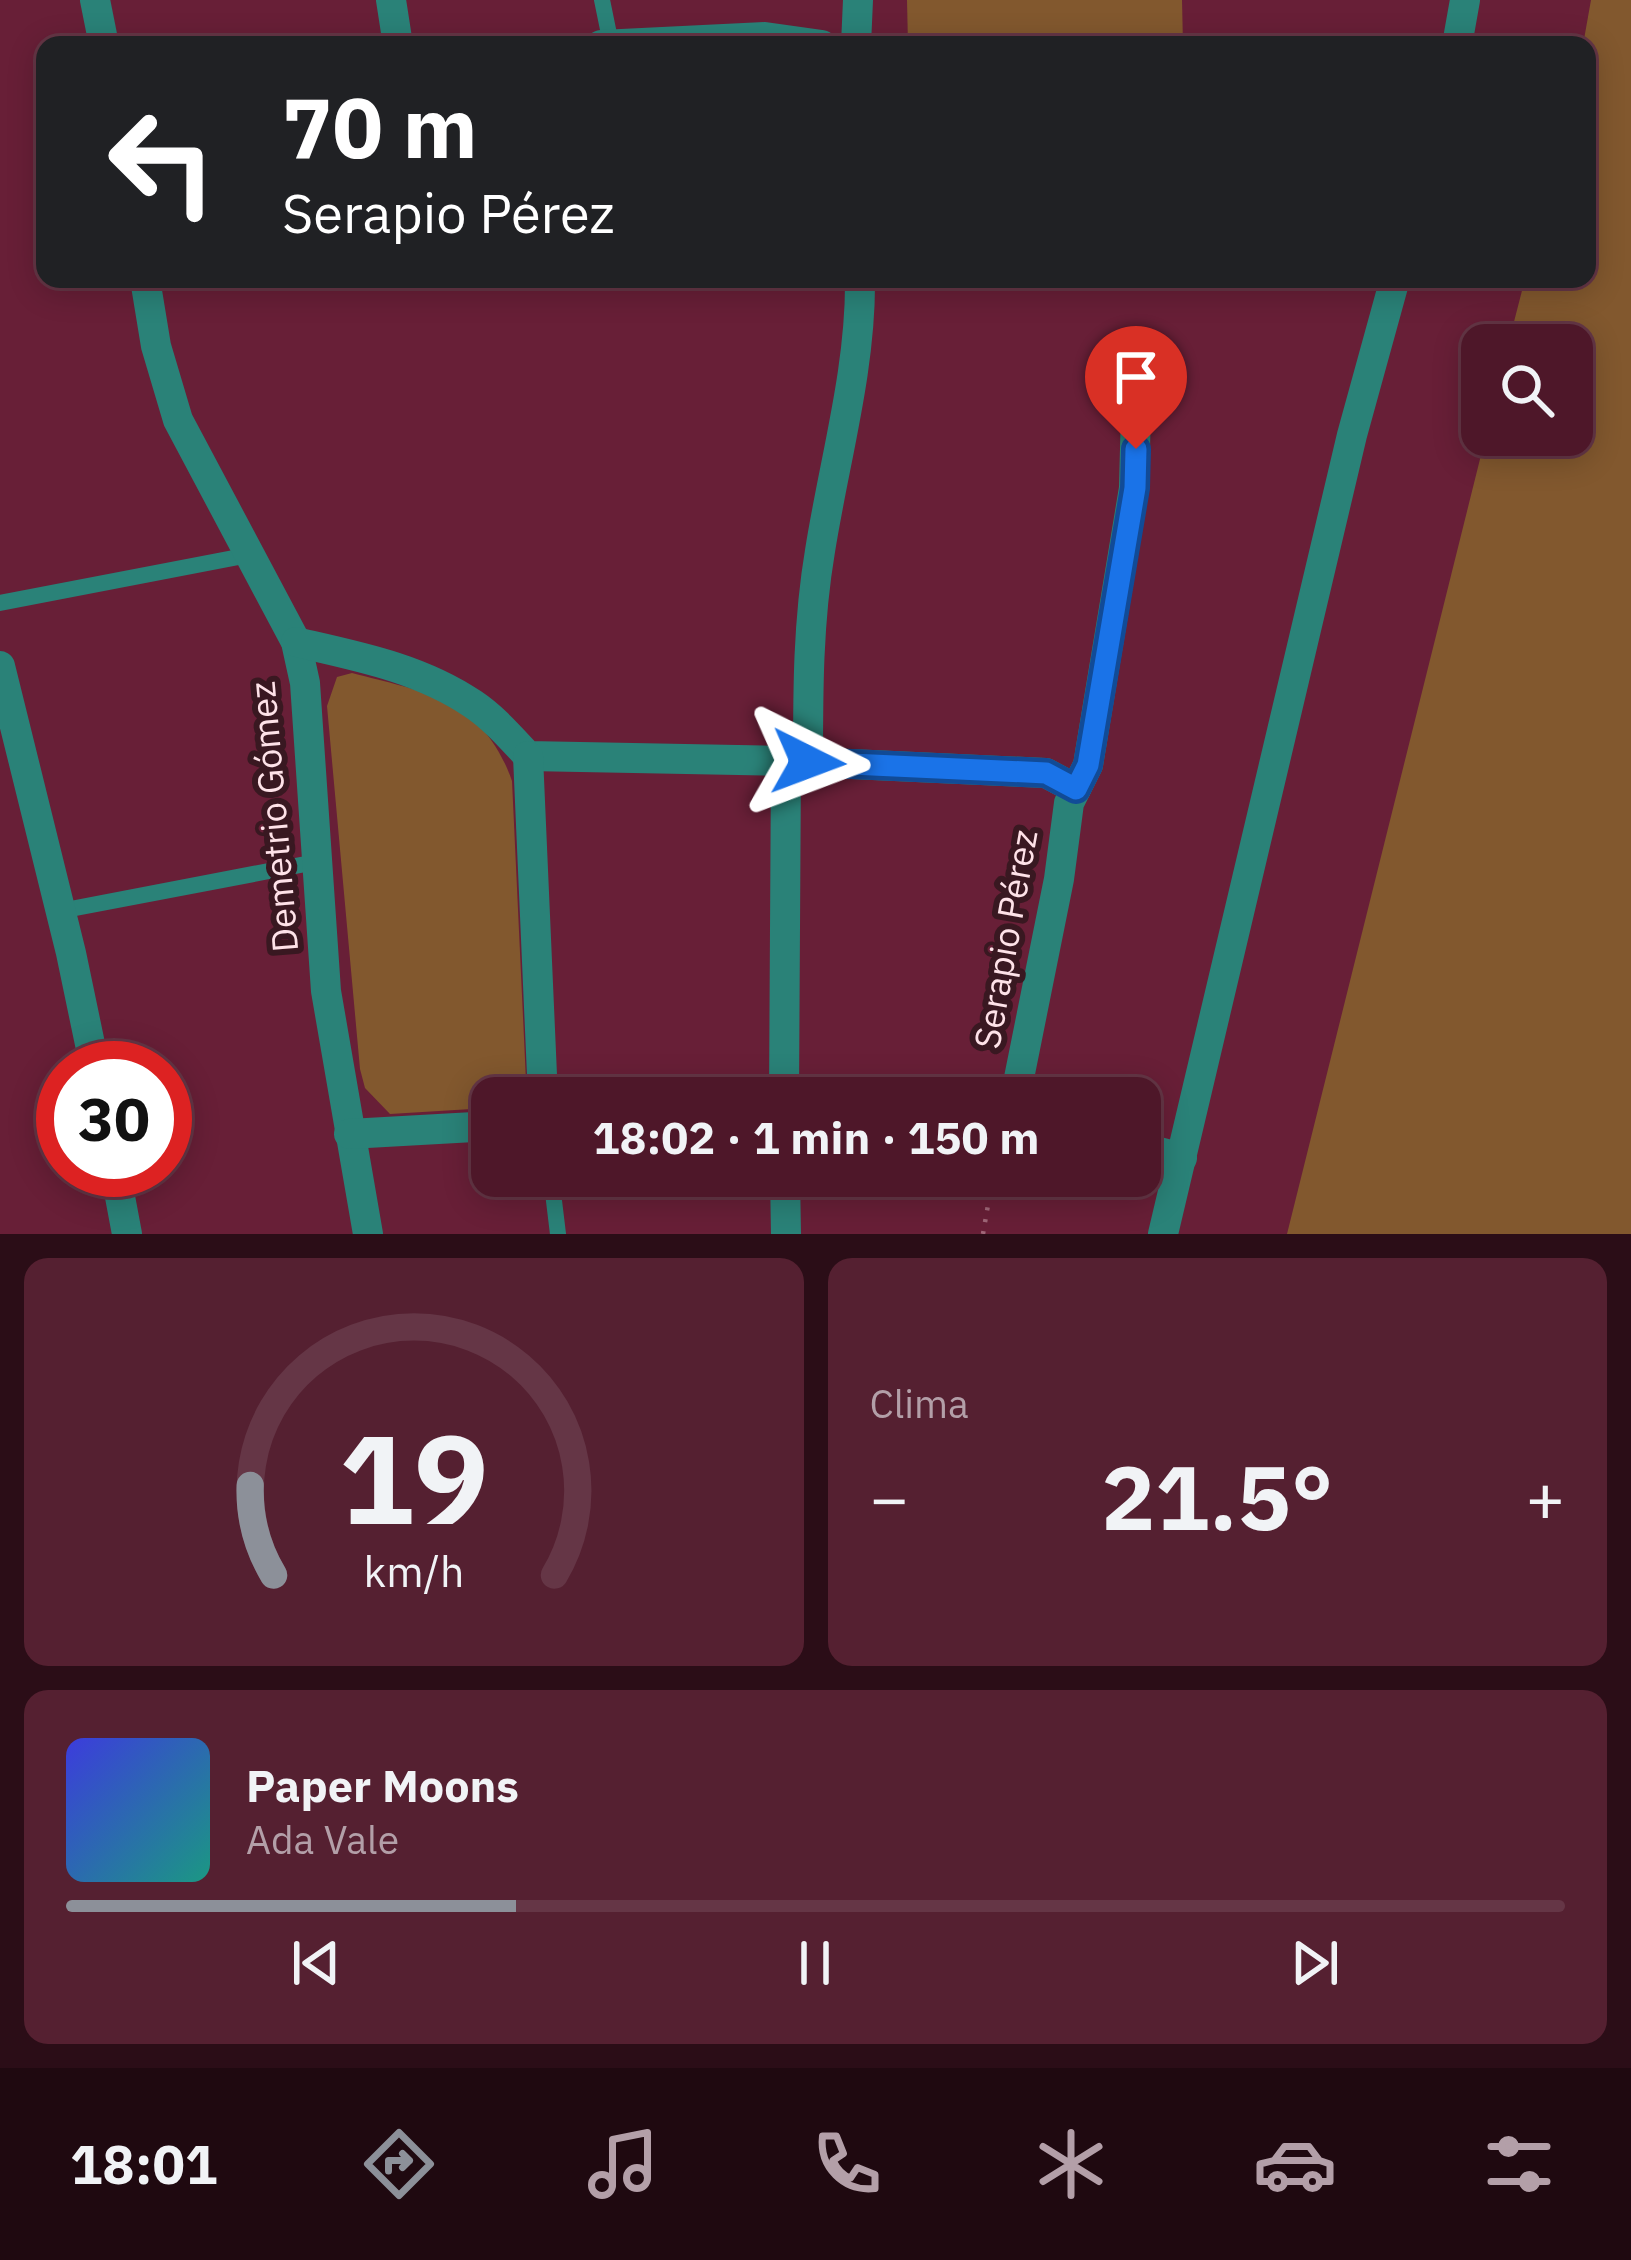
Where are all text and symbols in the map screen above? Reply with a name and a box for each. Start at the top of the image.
text: 70 m [282,72,478,181]
icon: left [84,84,240,240]
text: Serapio Pérez [282,178,615,248]
map controls [1461,324,1593,456]
button: search [1461,324,1593,456]
pin [1085,326,1187,449]
icon: arrive [1103,344,1169,410]
street label: Demetrio Gómez [238,680,308,954]
position arrow [745,699,871,825]
street label: Serapio Pérez [963,826,1047,1052]
speed limit sign: 30 [36,1041,192,1197]
text: 18:02 · 1 min · 150 m [593,1108,1039,1166]
text: Clima [870,1378,969,1429]
text: 19 [339,1396,489,1558]
text: 21.5° [1101,1438,1333,1555]
text: − [870,1454,909,1540]
text: + [1525,1454,1565,1540]
text: km/h [363,1543,464,1599]
text: Paper Moons [246,1756,519,1814]
text: Ada Vale [246,1814,399,1865]
icon: previous [283,1930,349,1996]
icon: pause [782,1930,848,1996]
icon: next [1282,1930,1348,1996]
icon: directions [357,2122,441,2206]
icon: music [581,2122,665,2206]
icon: phone [805,2122,889,2206]
icon: climate [1029,2122,1113,2206]
icon: car [1253,2122,1337,2206]
icon: filters [1477,2122,1561,2206]
text: 18:01 [70,2129,217,2199]

